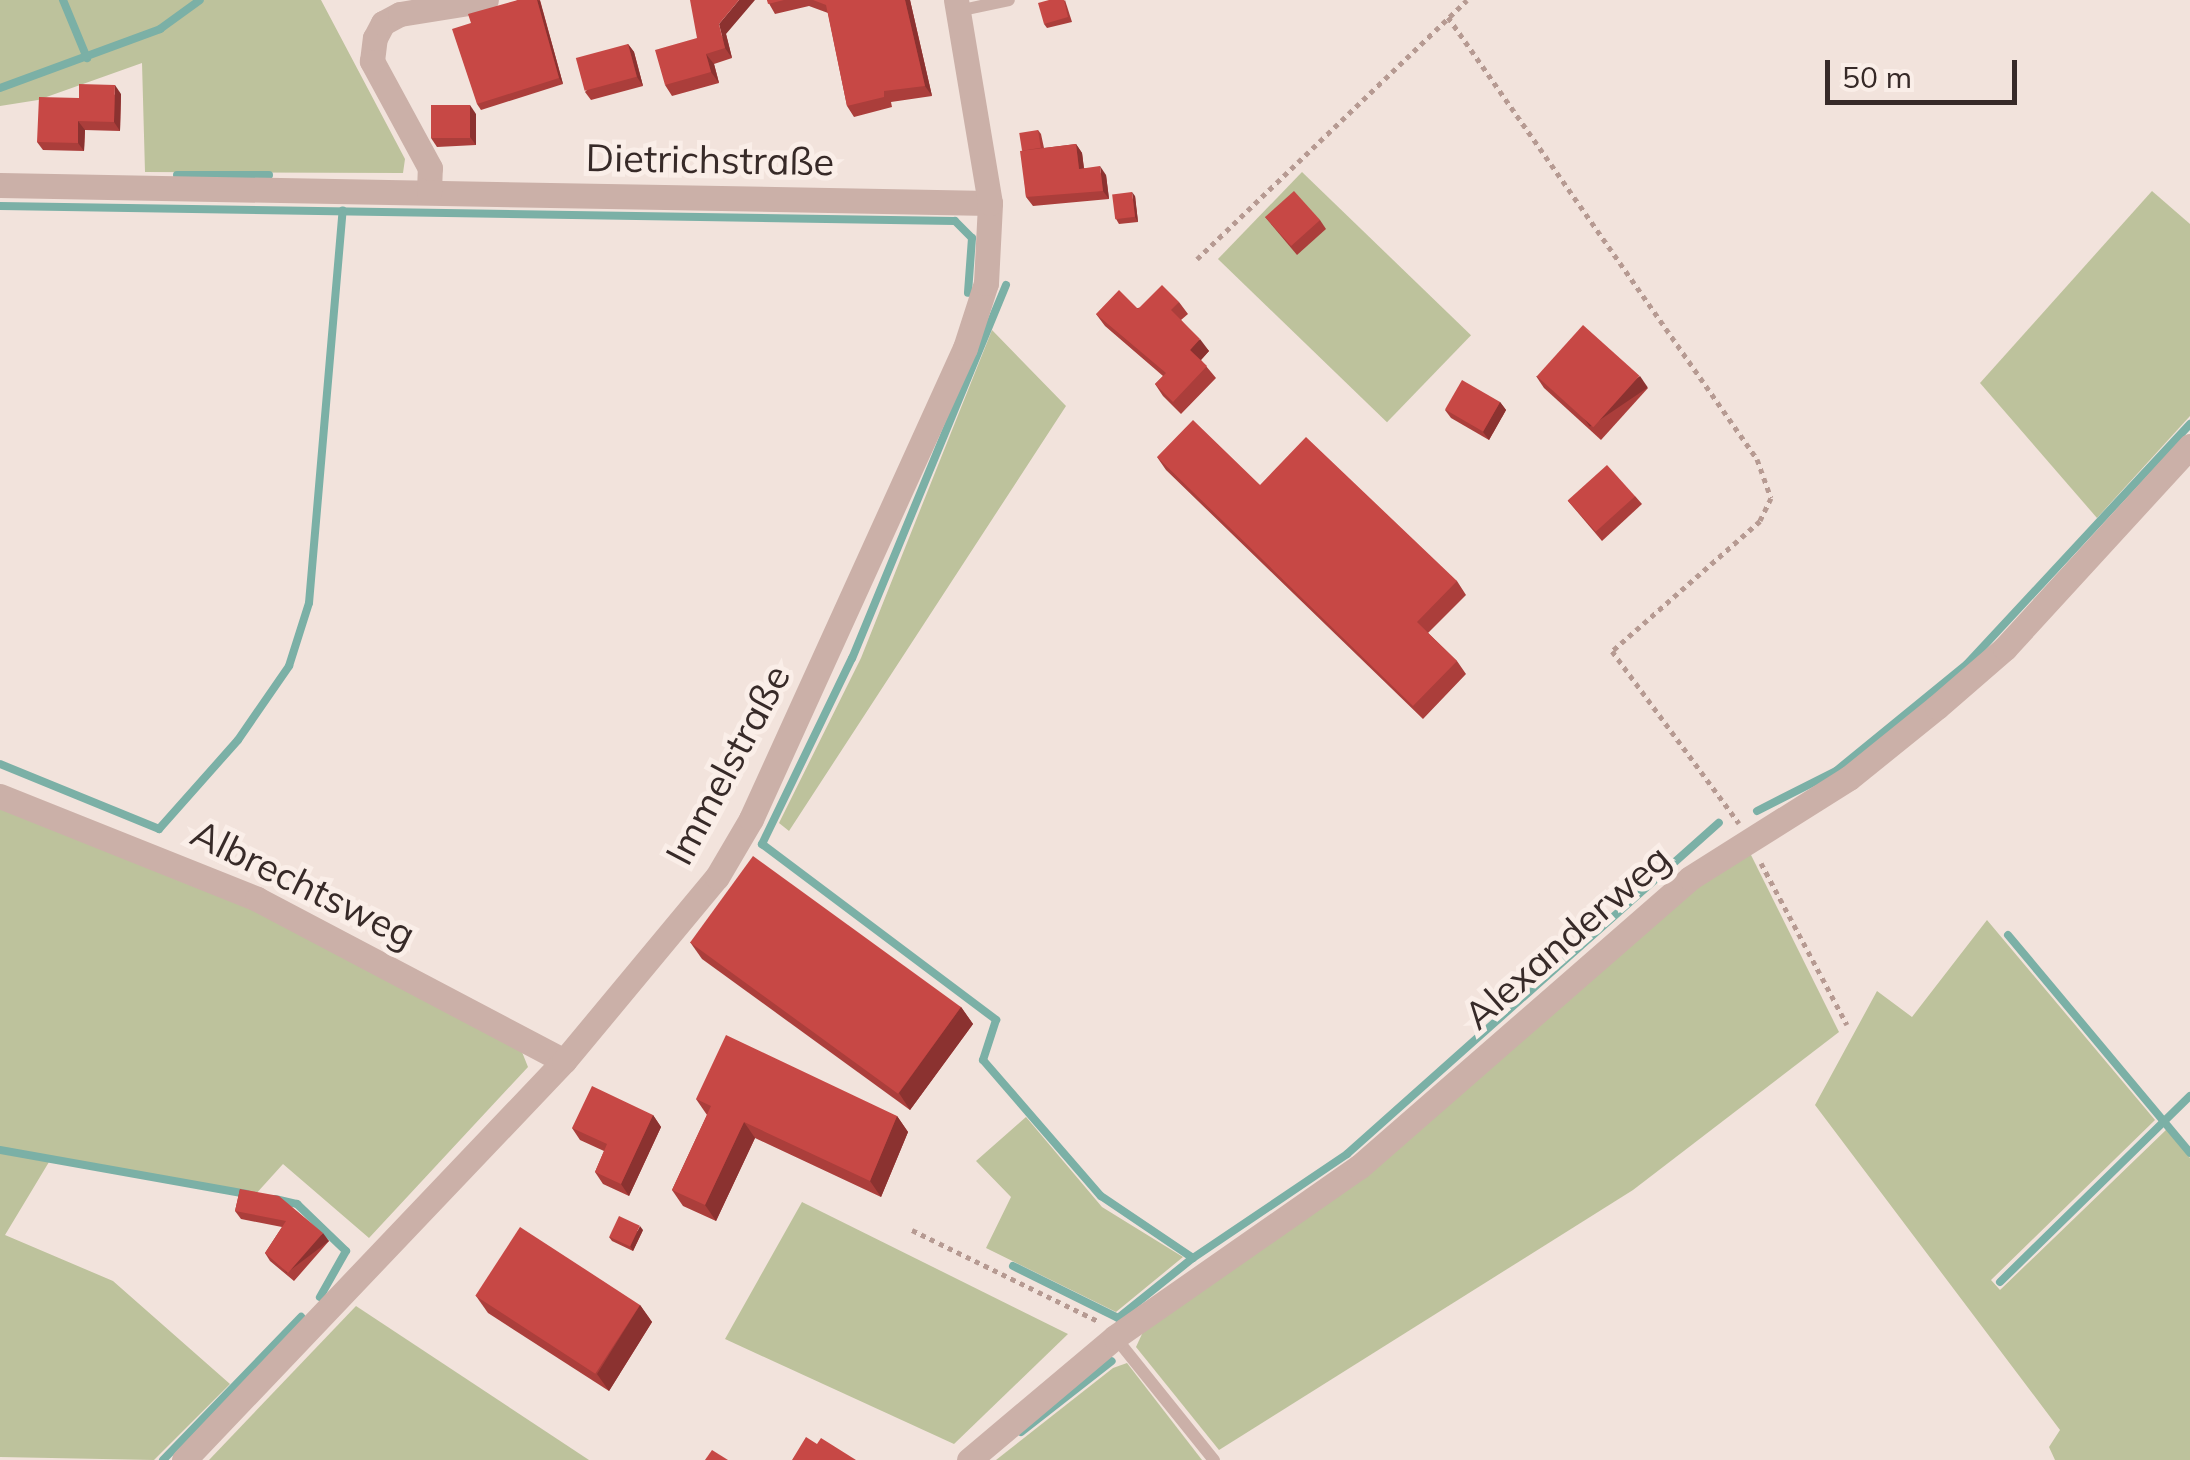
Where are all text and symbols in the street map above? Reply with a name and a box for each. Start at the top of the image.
scale bar [1830,40,2022,102]
text: 50 m [1842,58,1912,96]
street label: Dietrichstraße [585,135,835,185]
street label: Immelstraße [656,657,800,873]
street label: Albrechtsweg [184,810,422,958]
street label: Alexanderweg [1455,835,1679,1039]

